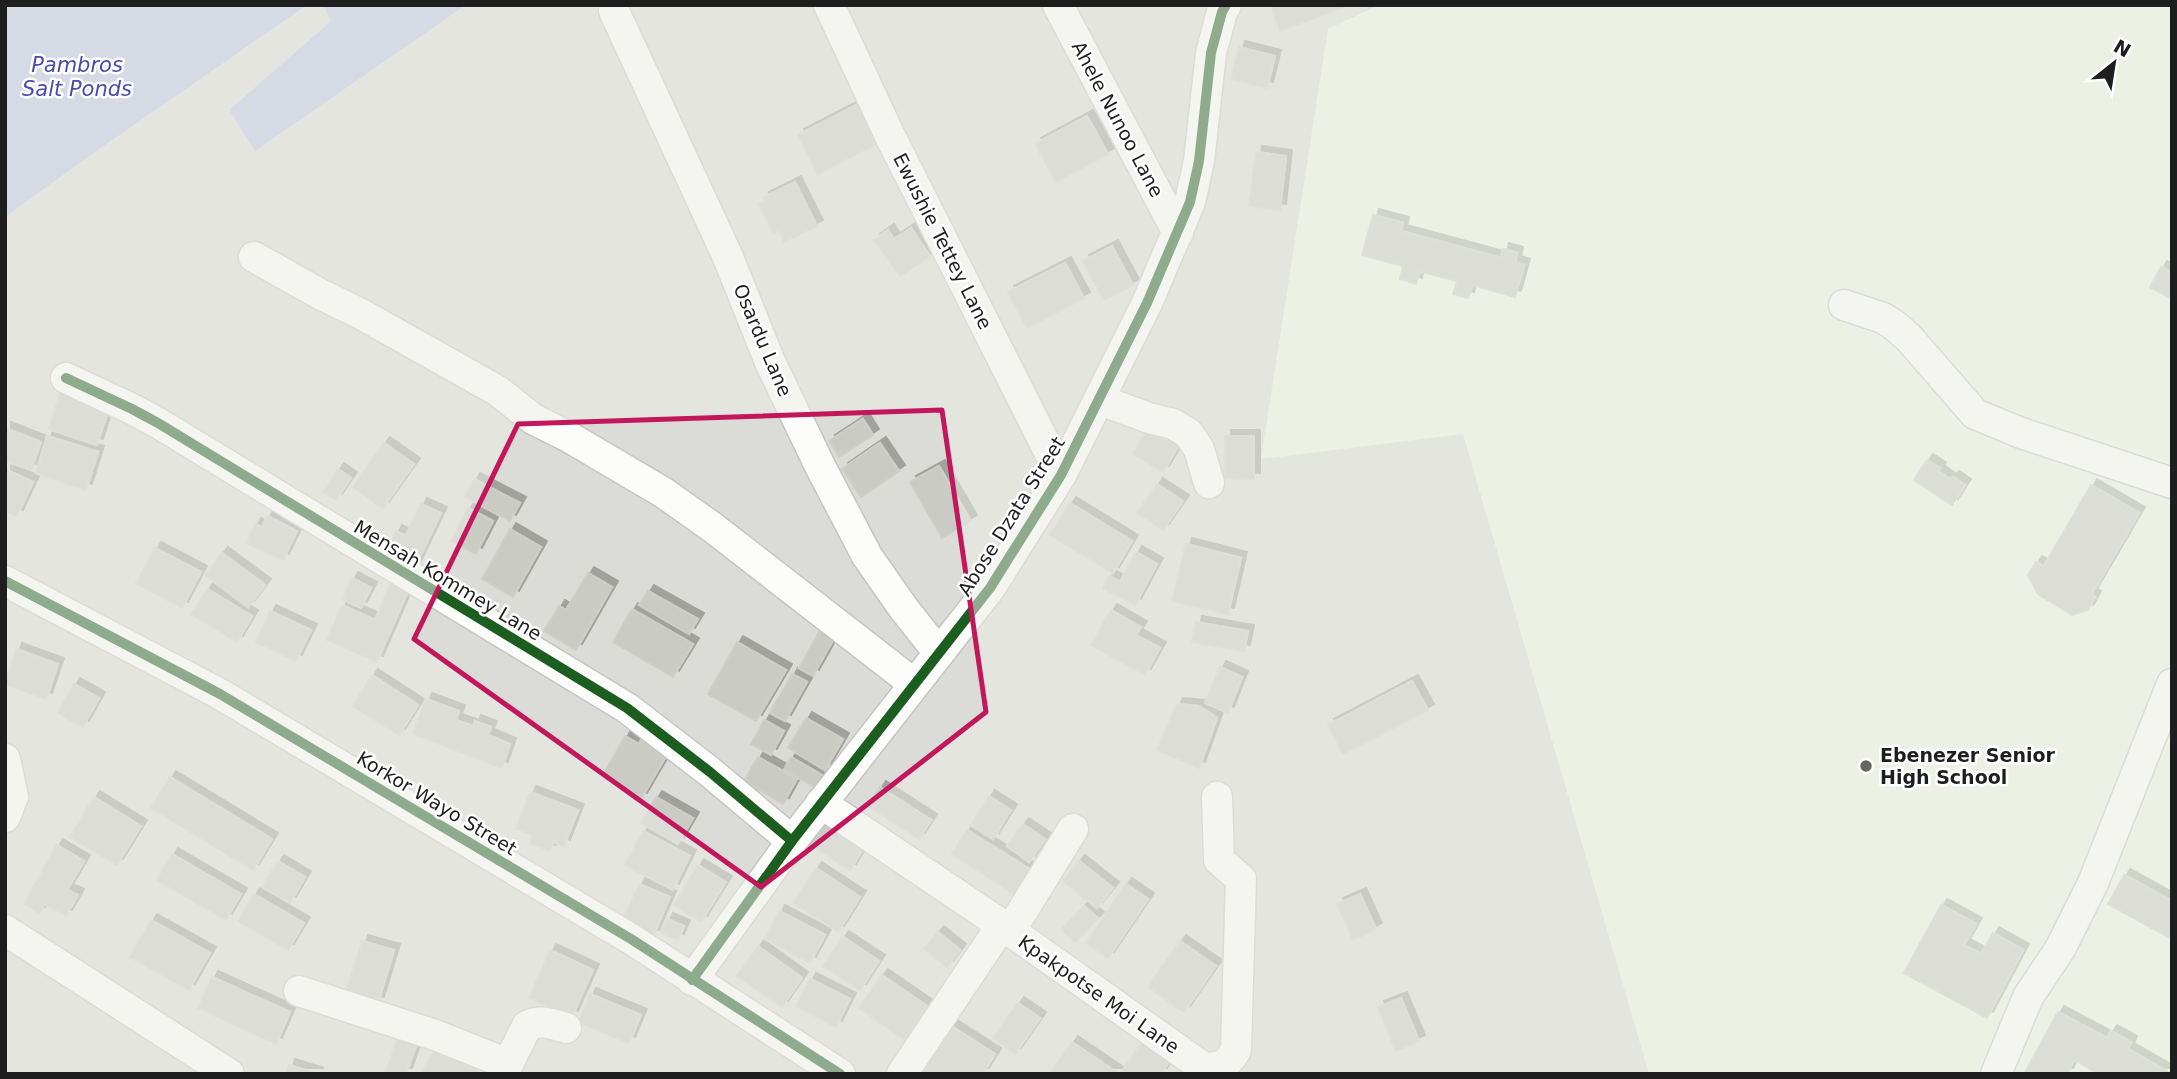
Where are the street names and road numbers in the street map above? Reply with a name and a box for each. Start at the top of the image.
street label: Ahele Nunoo Lane [1068,37,1168,201]
street label: Ewushie Tettey Lane [889,149,997,333]
street label: Osardu Lane [729,280,797,400]
street label: Abose Dzata Street [953,432,1069,600]
street label: Mensah Kommey Lane [350,515,546,645]
street label: Korkor Wayo Street [353,747,521,859]
street label: Kpakpotse Moi Lane [1014,930,1184,1058]

